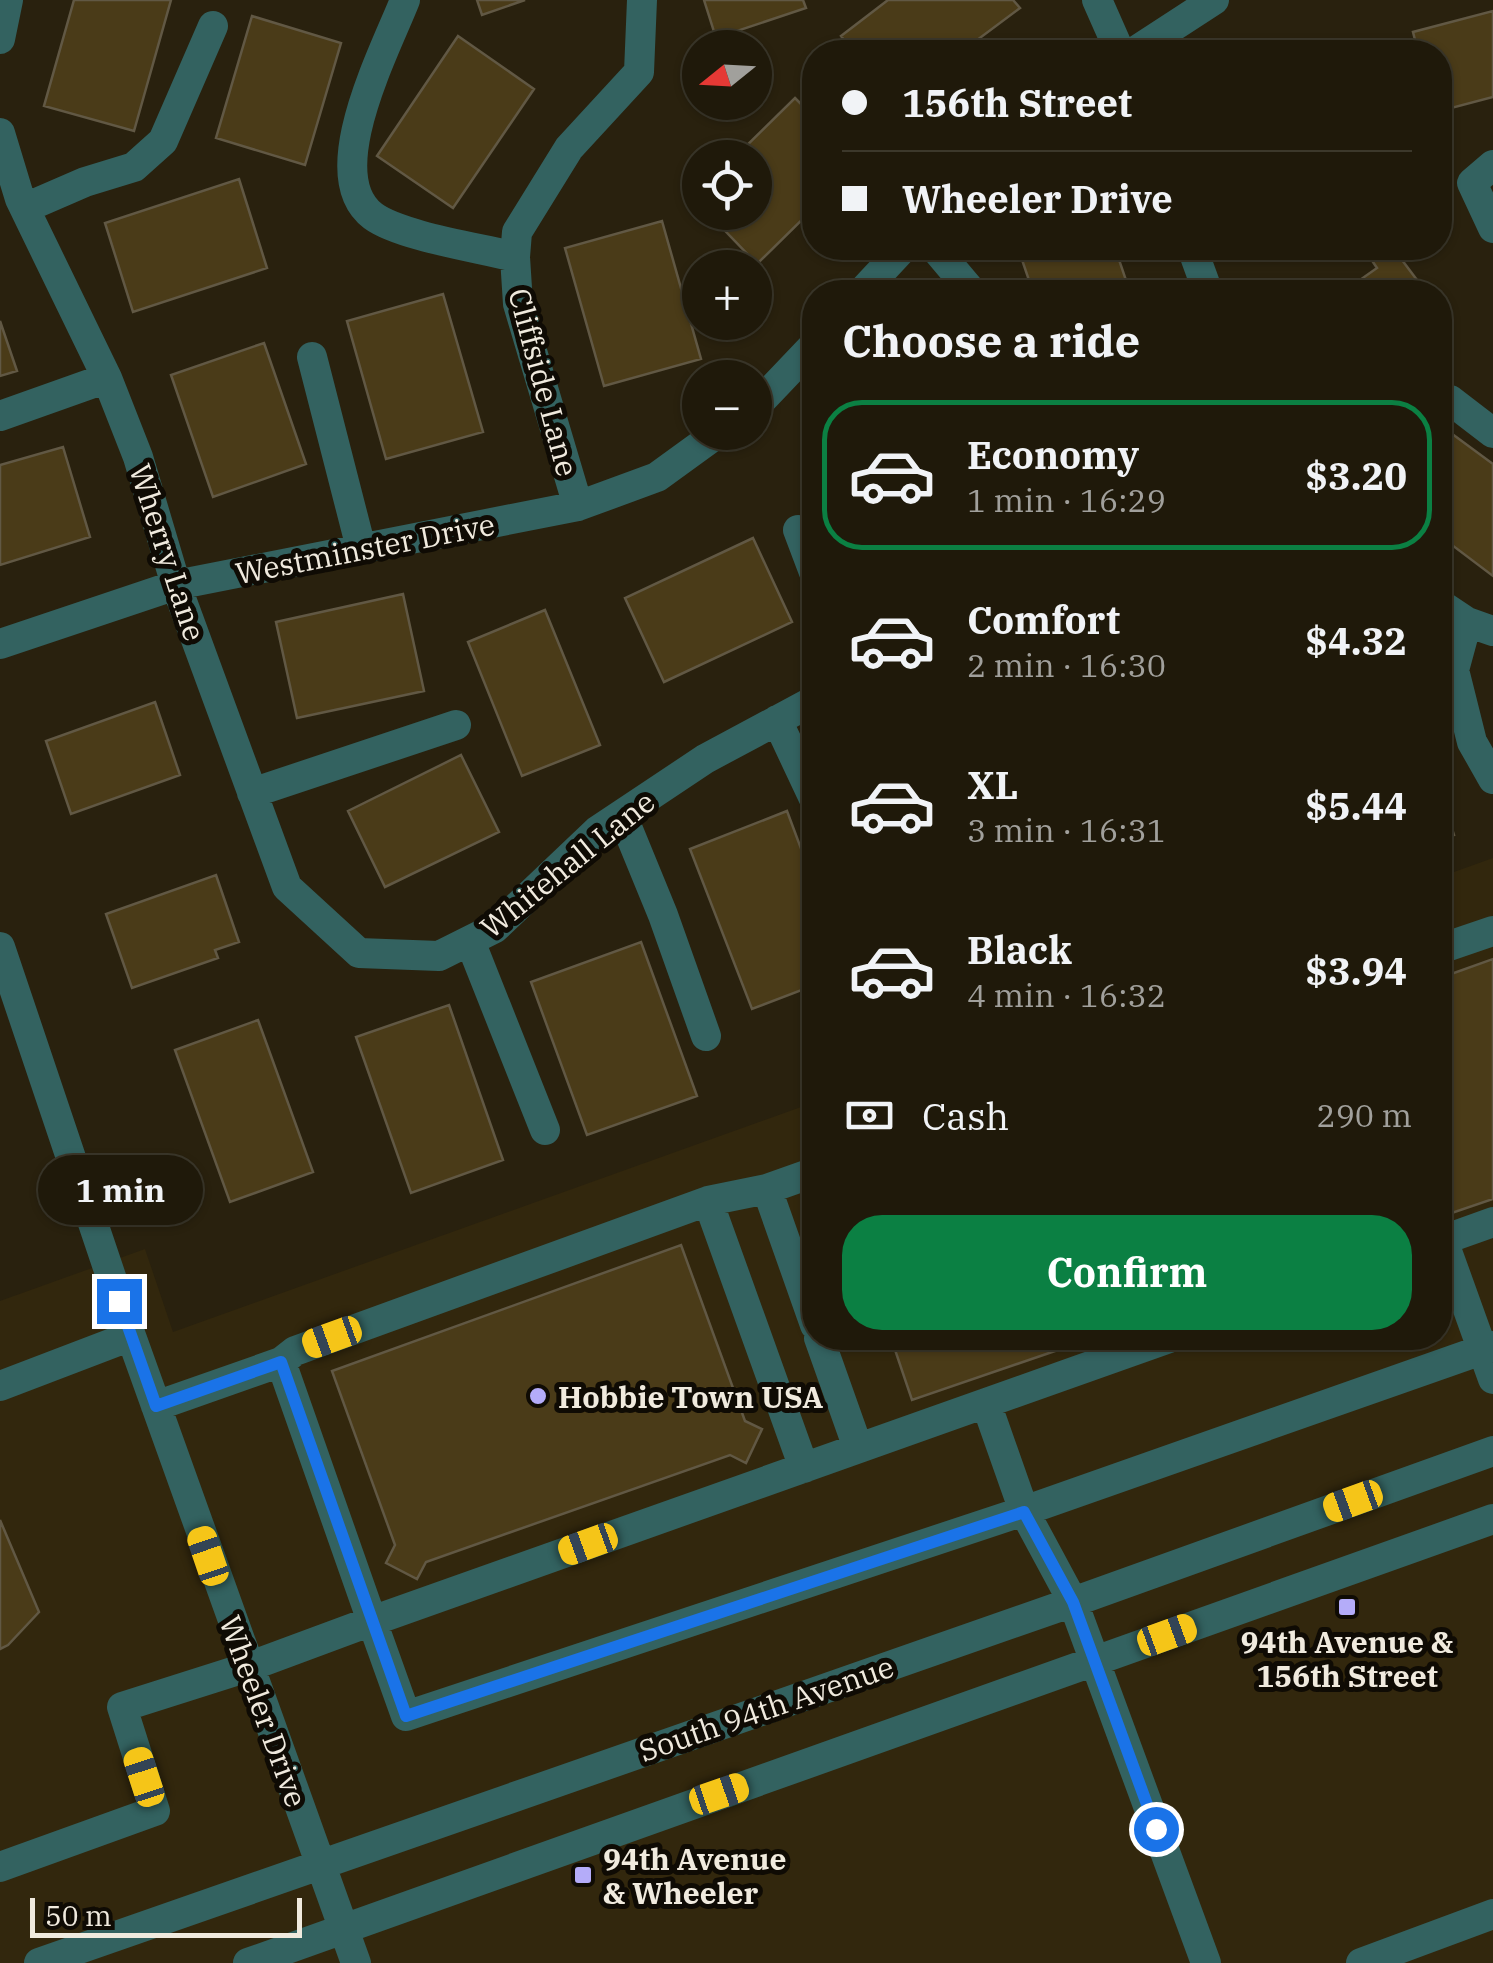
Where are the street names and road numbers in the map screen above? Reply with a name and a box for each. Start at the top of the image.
street label: Cliffside Lane [500,284,588,480]
street label: Wherry Lane [121,459,215,645]
street label: Westminster Drive [232,504,498,592]
street label: Whitehall Lane [472,782,662,946]
street label: Wheeler Drive [211,1610,317,1812]
street label: South 94th Avenue [633,1646,899,1770]

